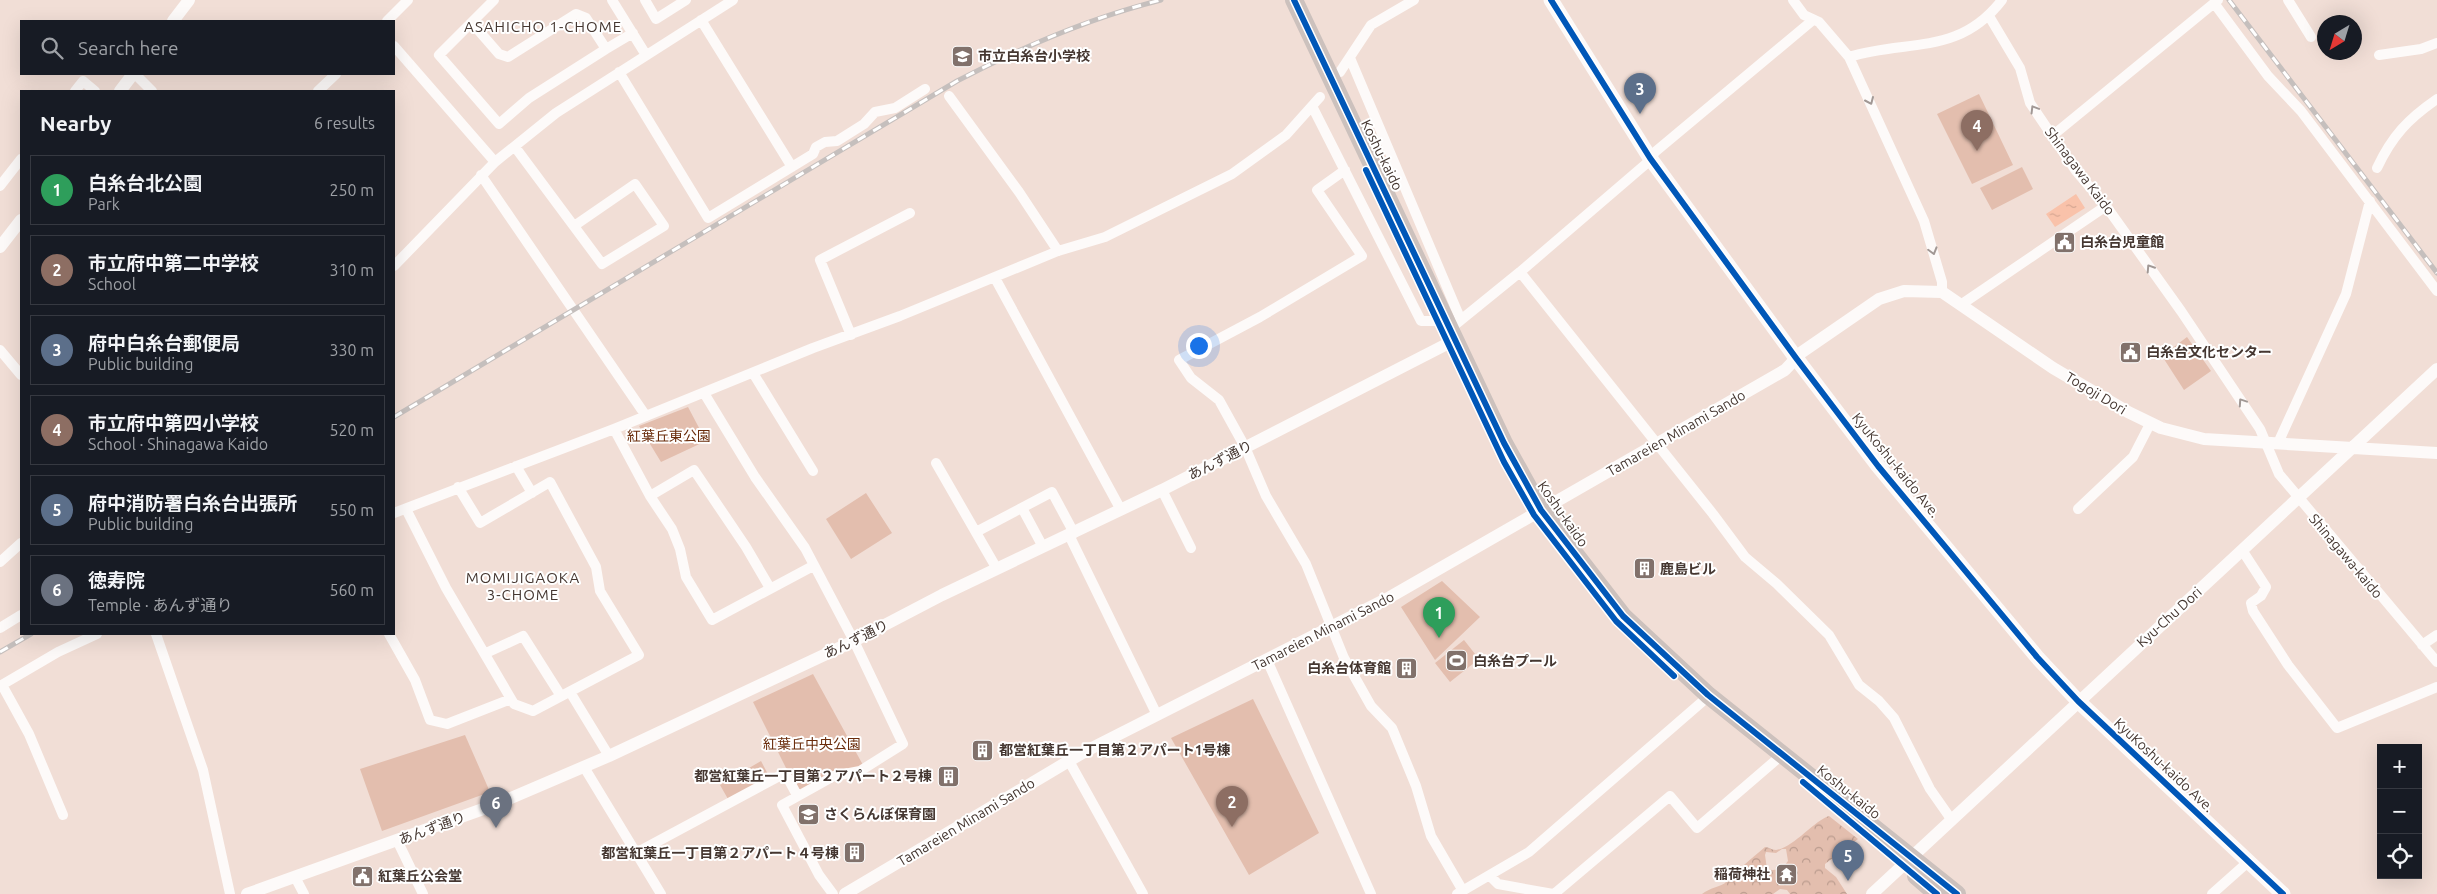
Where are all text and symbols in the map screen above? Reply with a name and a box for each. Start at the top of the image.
north arrow [2317,15,2362,60]
district label: ASAHICHO 1-CHOME [464,18,622,35]
search box [20,20,395,75]
icon: search [38,34,66,62]
text: Search here [78,37,178,59]
school or university icon: 市立白糸台小学校 [950,44,974,68]
place label: 市立白糸台小学校 [978,48,1090,64]
pin: 3 [1624,73,1656,114]
one-way arrow [1864,96,1875,105]
one-way arrow [2031,105,2041,114]
pin: 4 [1961,110,1993,151]
text: Nearby [40,111,111,135]
text: 6 results [314,114,375,132]
street label: Koshu-kaido [1358,117,1406,193]
street label: Shinagawa Kaido [2042,124,2118,218]
text: 白糸台北公園 [88,172,202,194]
text: 1 [52,181,62,199]
text: 250 m [329,181,374,199]
text: Park [88,195,120,213]
public building icon: 白糸台児童館 [2052,230,2076,254]
place label: 白糸台児童館 [2080,234,2164,250]
one-way arrow [1927,246,1937,255]
text: 市立府中第二中学校 [88,252,259,274]
text: 2 [52,261,62,279]
text: 310 m [329,261,374,279]
one-way arrow [2147,264,2157,273]
text: School [88,275,136,293]
text: 府中白糸台郵便局 [88,332,240,354]
your location [1186,333,1212,359]
public building icon: 白糸台文化センター [2118,340,2142,364]
text: 3 [52,341,62,359]
text: 330 m [329,341,374,359]
place label: 白糸台文化センター [2146,344,2272,360]
text: Public building [88,355,193,373]
street label: Togoji Dori [2063,369,2129,417]
street label: Tamareien Minami Sando [1604,387,1748,479]
one-way arrow [2238,398,2248,407]
street label: KyuKoshu-kaido Ave. [1849,409,1943,521]
text: 市立府中第四小学校 [88,412,259,434]
text: 4 [52,421,62,439]
text: 520 m [329,421,374,439]
park label: 紅葉丘東公園 [627,428,711,444]
text: School · Shinagawa Kaido [88,435,268,453]
street label: あんず通り [1185,437,1255,483]
street label: Koshu-kaido [1534,478,1592,550]
text: 府中消防署白糸台出張所 [88,492,297,514]
text: 5 [52,501,62,519]
text: 550 m [329,501,374,519]
street label: Shinagawa-kaido [2306,511,2386,601]
text: Public building [88,515,193,533]
building icon: 鹿島ビル [1632,557,1656,581]
place label: 鹿島ビル [1660,561,1716,577]
text: 徳寿院 [88,569,145,591]
district label: MOMIJIGAOKA 3-CHOME [466,569,580,603]
text: 6 [52,581,62,599]
text: 560 m [329,581,374,599]
street label: Kyu-Chu Dori [2133,584,2205,650]
street label: Tamareien Minami Sando [1249,588,1397,674]
text: Temple · あんず通り [88,596,232,614]
pin: 1 [1423,597,1455,638]
street label: あんず通り [821,616,891,662]
sports icon: 白糸台プール [1445,649,1469,673]
place label: 白糸台プール [1473,653,1557,669]
building icon: 白糸台体育館 [1395,656,1419,680]
place label: 白糸台体育館 [1307,660,1391,676]
street label: KyuKoshu-kaido Ave. [2111,715,2217,815]
park label: 紅葉丘中央公園 [763,736,861,752]
building icon: 都営紅葉丘一丁目第２アパート1号棟 [971,738,995,762]
place label: 都営紅葉丘一丁目第２アパート1号棟 [999,742,1231,758]
map controls [2377,744,2422,879]
button: + [2377,744,2422,789]
street label: Koshu-kaido [1814,762,1884,822]
building icon: 都営紅葉丘一丁目第２アパート２号棟 [936,764,960,788]
place label: 都営紅葉丘一丁目第２アパート２号棟 [694,768,932,784]
street label: Tamareien Minami Sando [894,775,1038,869]
pin: 2 [1216,786,1248,827]
pin: 6 [480,787,512,828]
button: − [2377,789,2422,834]
school or university icon: さくらんぼ保育園 [796,802,820,826]
place label: さくらんぼ保育園 [824,806,936,822]
street label: あんず通り [396,809,468,847]
button: locate [2377,834,2422,879]
pin: 5 [1832,840,1864,881]
building icon: 都営紅葉丘一丁目第２アパート４号棟 [843,841,867,865]
place label: 都営紅葉丘一丁目第２アパート４号棟 [601,845,839,861]
temple icon: 稲荷神社 [1774,862,1798,886]
public building icon: 紅葉丘公会堂 [350,864,374,888]
place label: 稲荷神社 [1714,866,1770,882]
place label: 紅葉丘公会堂 [378,868,462,884]

